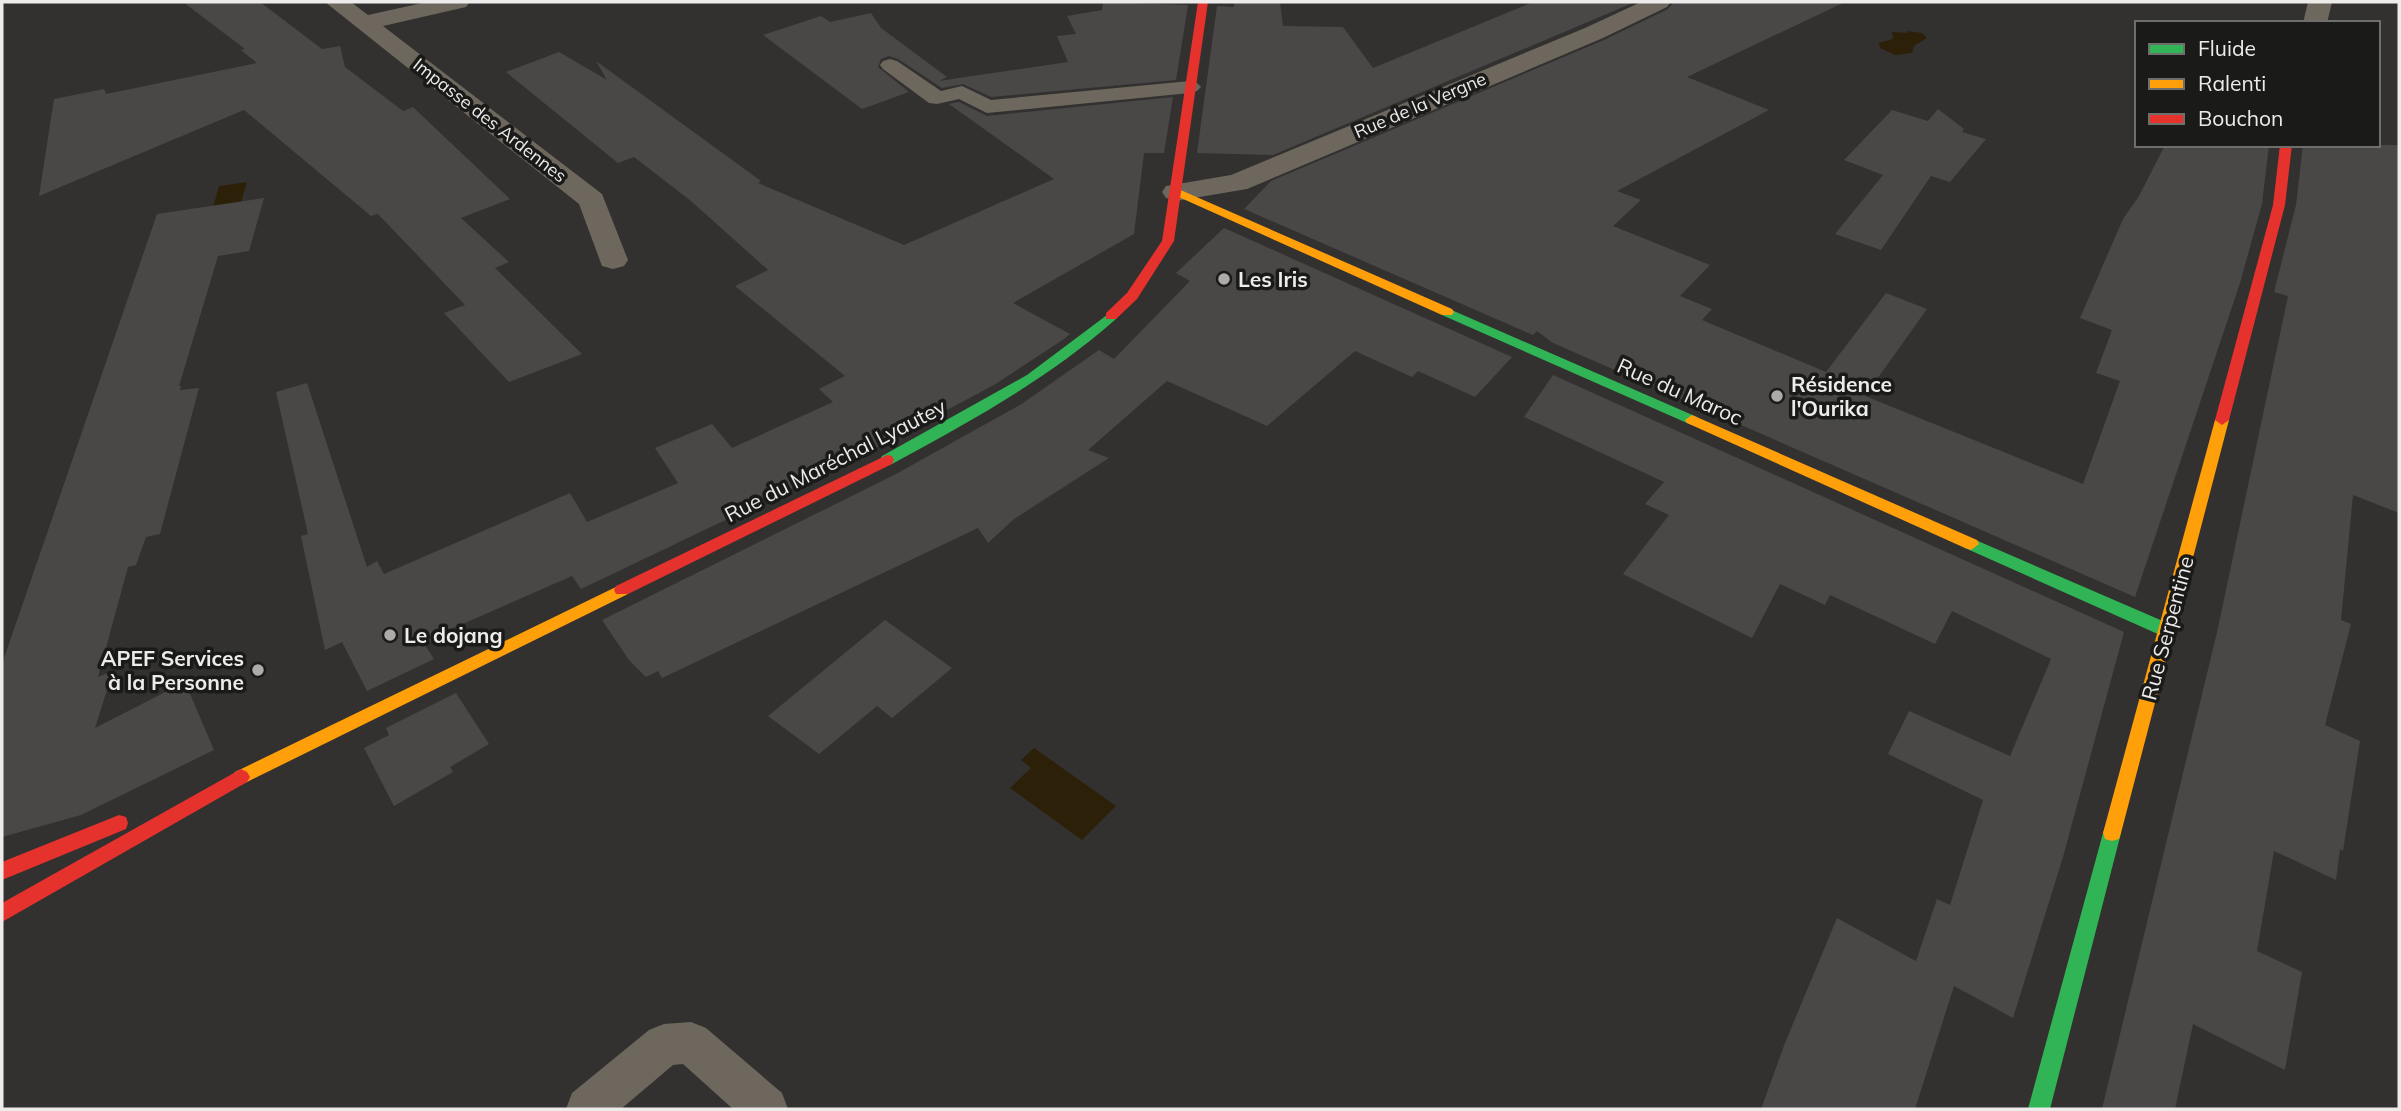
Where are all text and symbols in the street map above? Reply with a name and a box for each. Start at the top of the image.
legend [2135,21,2380,147]
text: Fluide [2198,35,2256,61]
street label: Impasse des Ardennes [409,53,571,187]
street label: Rue de la Vergne [1350,67,1490,143]
text: Ralenti [2198,70,2266,96]
text: Bouchon [2198,105,2283,131]
place label: Les Iris [1238,266,1308,292]
marker: Les Iris [1216,271,1232,287]
street label: Rue du Maroc [1613,352,1747,430]
place label: Résidence l'Ourika [1791,371,1892,421]
marker: Résidence l'Ourika [1769,388,1785,404]
street label: Rue du Maréchal Lyautey [720,393,950,527]
street label: Rue Serpentine [2135,553,2199,703]
place label: Le dojang [404,622,503,648]
marker: Le dojang [382,627,398,643]
place label: APEF Services à la Personne [101,645,244,695]
marker: APEF Services à la Personne [250,662,266,678]

